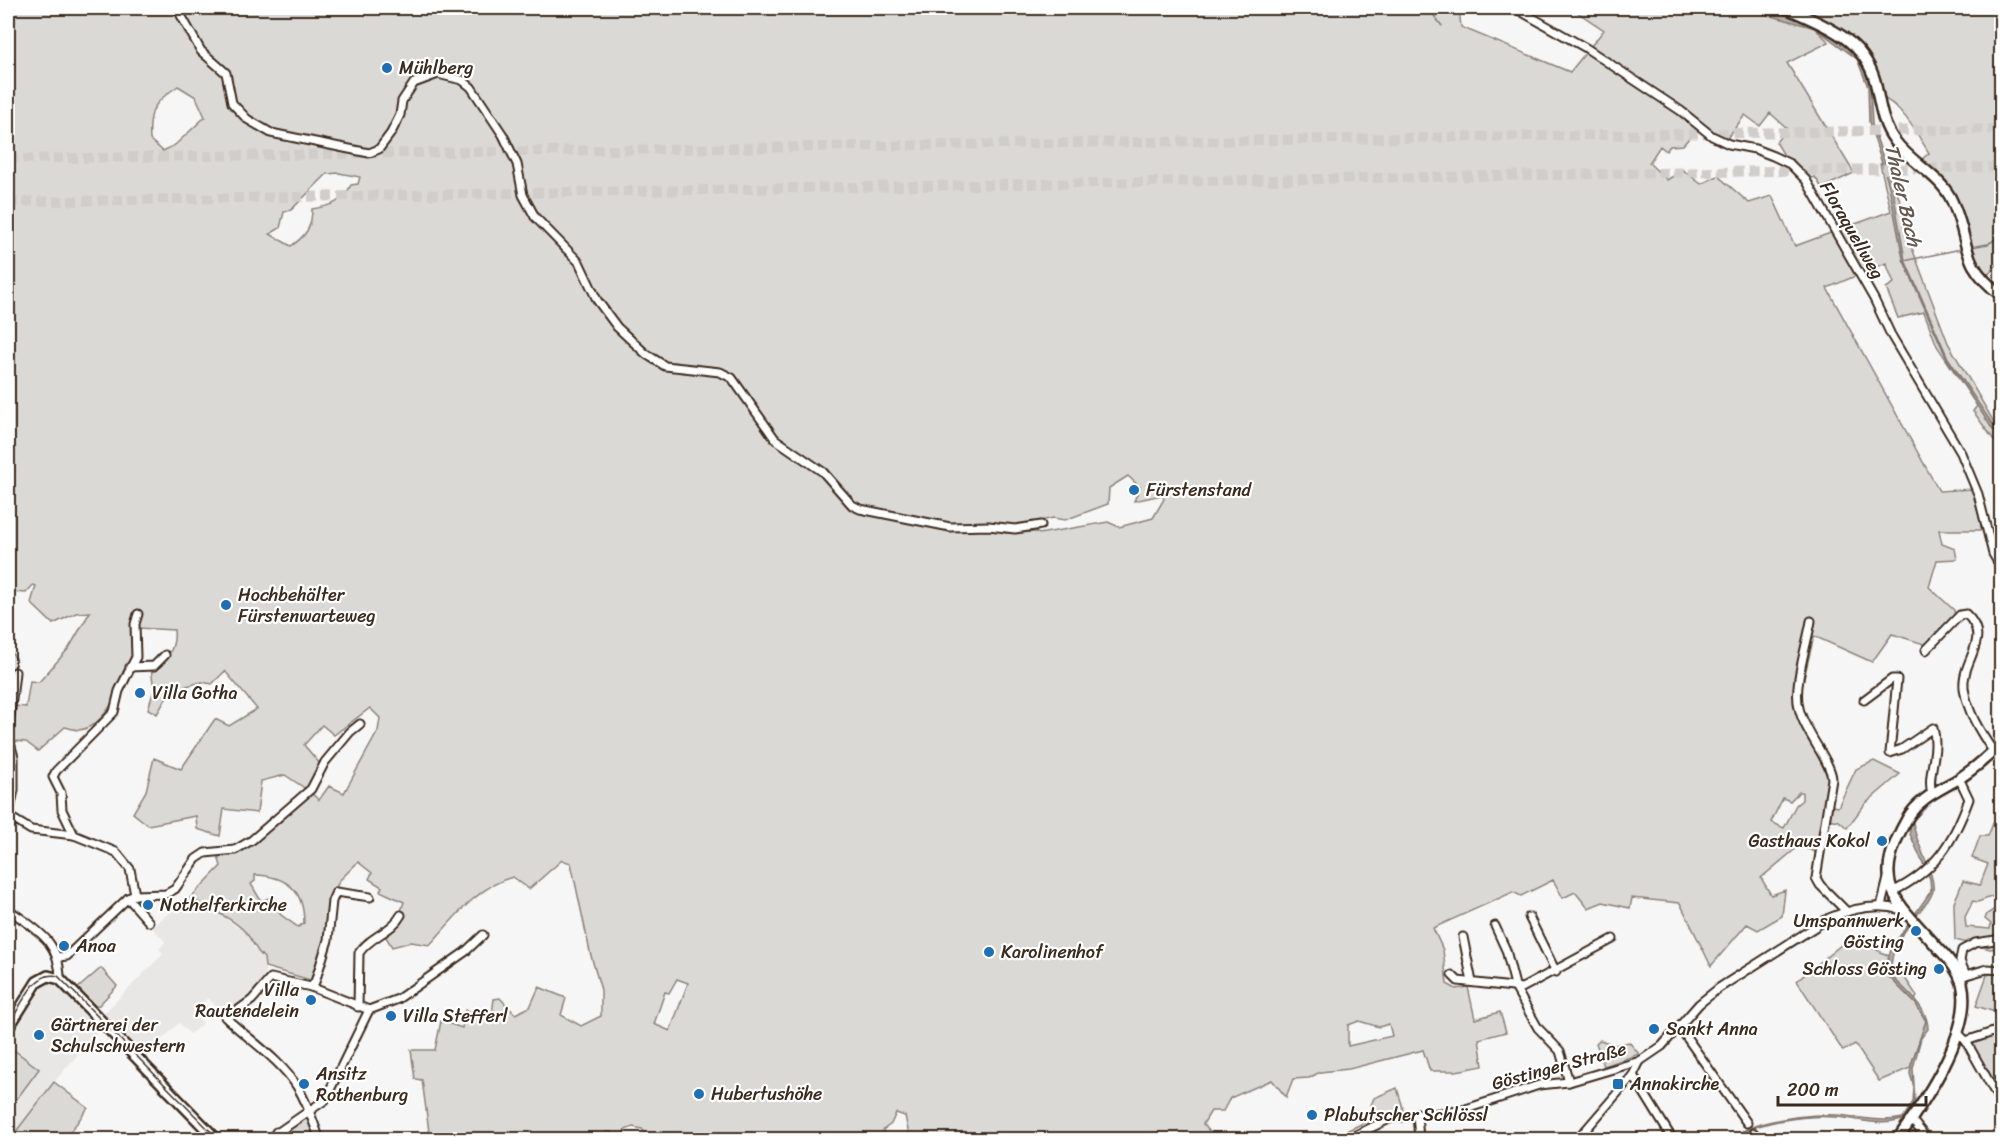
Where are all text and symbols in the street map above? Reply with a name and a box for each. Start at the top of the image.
place label: Mühlberg [399,52,473,84]
marker: Mühlberg [380,61,394,75]
water label: Thaler Bach [1874,140,1932,252]
street label: Floraquellweg [1811,175,1893,285]
place label: Fürstenstand [1146,474,1253,506]
marker: Fürstenstand [1127,483,1141,497]
place label: Hochbehälter Fürstenwarteweg [238,579,376,632]
marker: Hochbehälter Fürstenwarteweg [219,598,233,612]
place label: Villa Gotha [152,677,237,709]
marker: Villa Gotha [133,686,147,700]
place label: Gasthaus Kokol [1749,825,1871,857]
marker: Gasthaus Kokol [1875,834,1889,848]
place label: Nothelferkirche [160,889,287,921]
marker: Nothelferkirche [141,898,155,912]
place label: Umspannwerk Gösting [1793,905,1904,958]
marker: Umspannwerk Gösting [1909,924,1923,938]
place label: Anoa [75,930,117,962]
place label: Karolinenhof [1001,936,1105,968]
marker: Anoa [57,939,71,953]
marker: Karolinenhof [982,945,996,959]
place label: Schloss Gösting [1802,953,1927,985]
marker: Schloss Gösting [1932,962,1946,976]
place label: Villa Rautendelein [195,974,300,1027]
marker: Villa Rautendelein [304,993,318,1007]
place label: Villa Stefferl [403,1000,508,1032]
place label: Gärtnerei der Schulschwestern [51,1009,185,1062]
marker: Villa Stefferl [384,1009,398,1023]
place label: Sankt Anna [1666,1013,1758,1045]
marker: Sankt Anna [1647,1022,1661,1036]
marker: Gärtnerei der Schulschwestern [32,1028,46,1042]
street label: Göstinger Straße [1488,1033,1630,1099]
place label: Ansitz Rothenburg [315,1058,408,1111]
place label: Annakirche [1629,1068,1720,1100]
scale bar [1778,1069,1926,1107]
text: 200 m [1787,1074,1839,1106]
marker: Ansitz Rothenburg [297,1077,311,1091]
marker: Annakirche [1611,1077,1625,1091]
place label: Hubertushöhe [711,1078,822,1110]
marker: Hubertushöhe [692,1087,706,1101]
place label: Plabutscher Schlössl [1324,1099,1489,1131]
marker: Plabutscher Schlössl [1305,1108,1319,1122]

